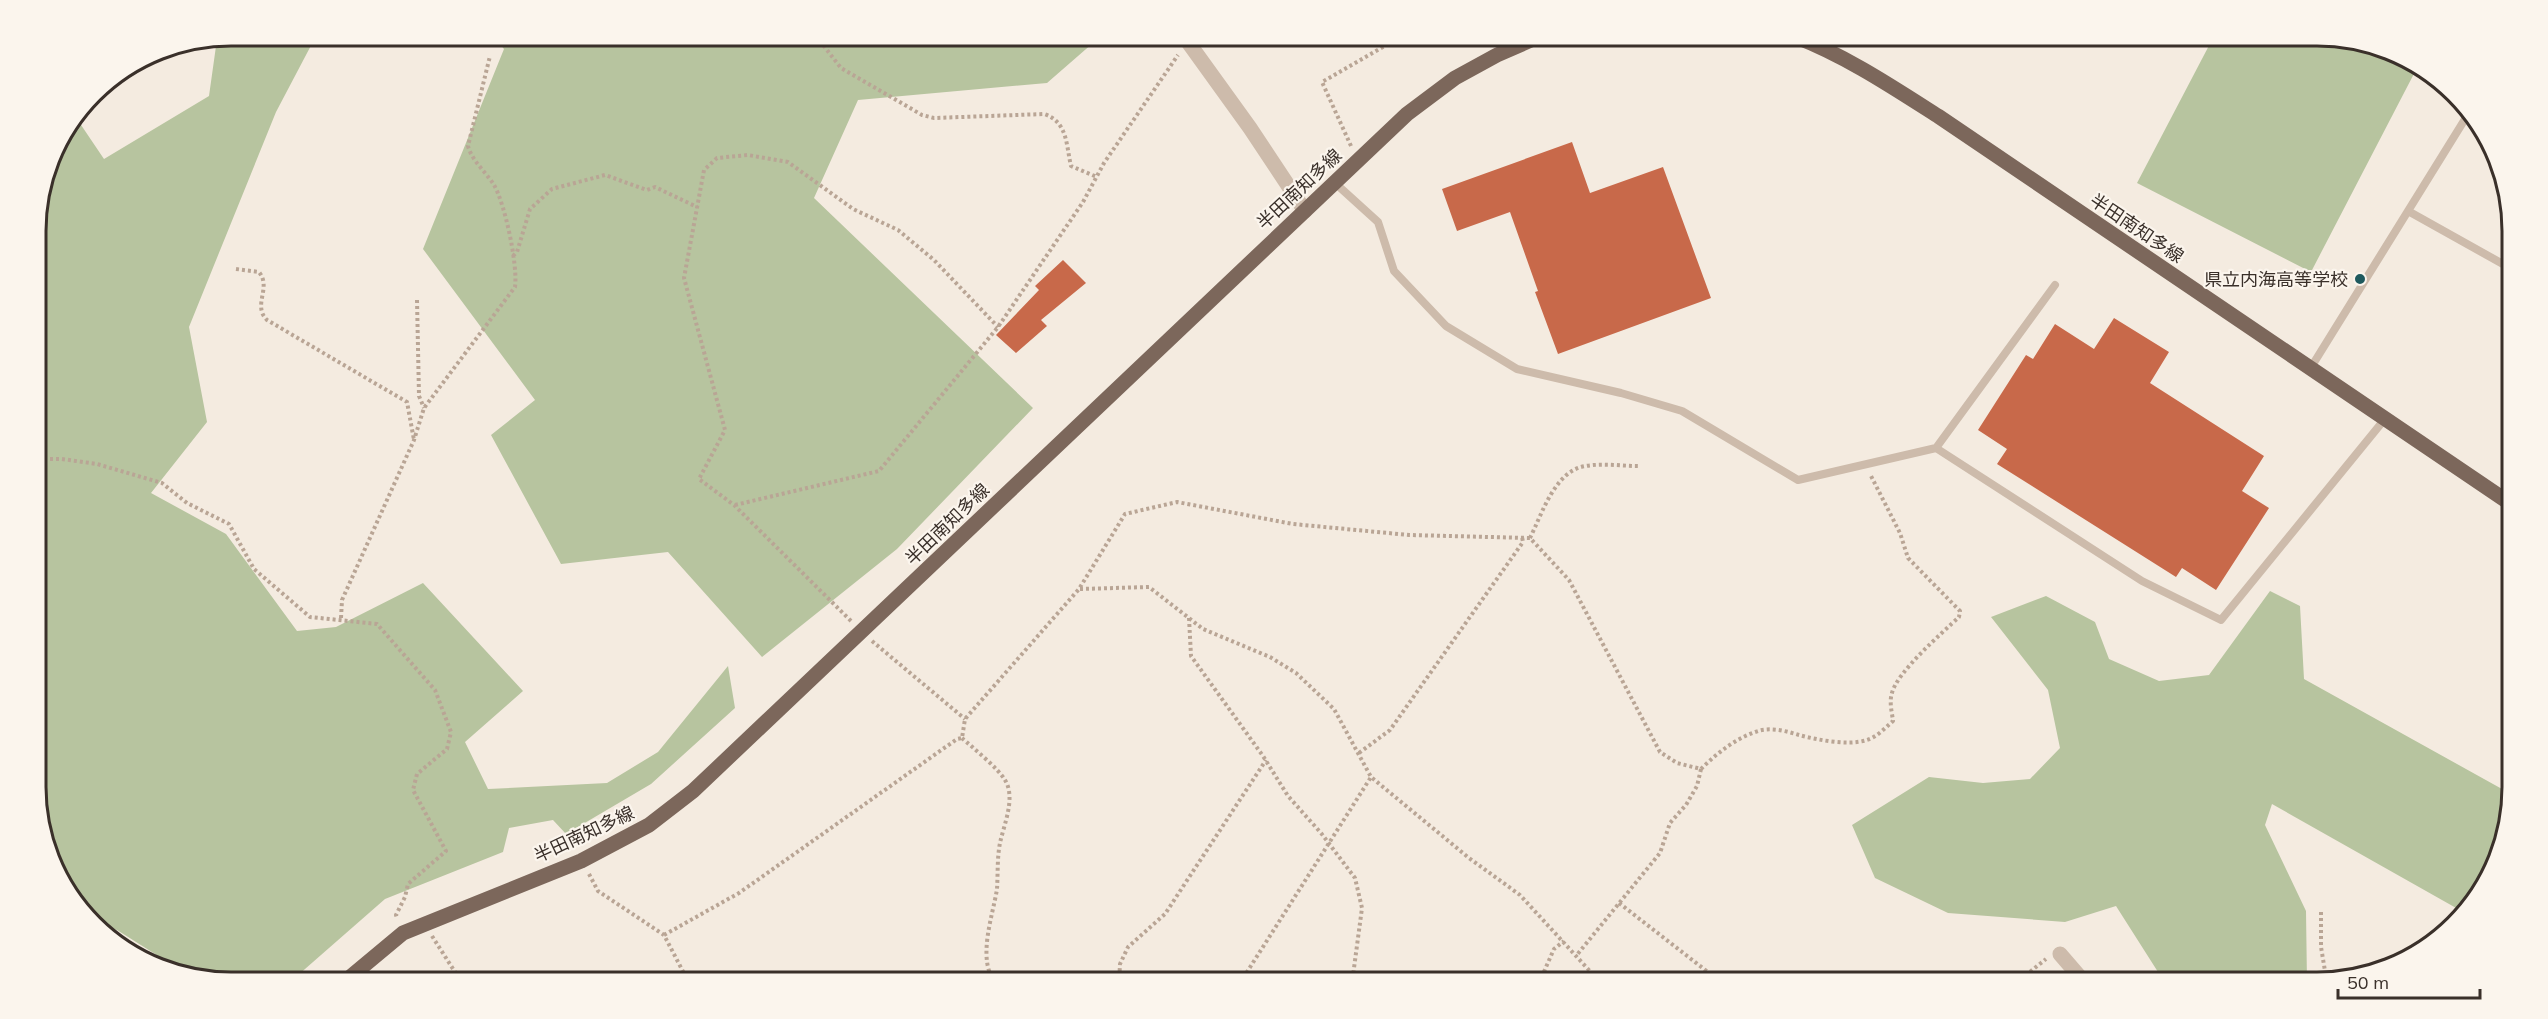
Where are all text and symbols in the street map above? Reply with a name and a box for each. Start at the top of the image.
street label: 半田南知多線 [1252,144,1346,234]
street label: 半田南知多線 [2086,188,2188,268]
place label: 県立内海高等学校 [2204,268,2348,291]
marker: 県立内海高等学校 [2353,272,2367,286]
street label: 半田南知多線 [900,478,994,570]
street label: 半田南知多線 [530,801,638,867]
scale bar [2338,962,2480,1000]
text: 50 m [2347,971,2389,994]

